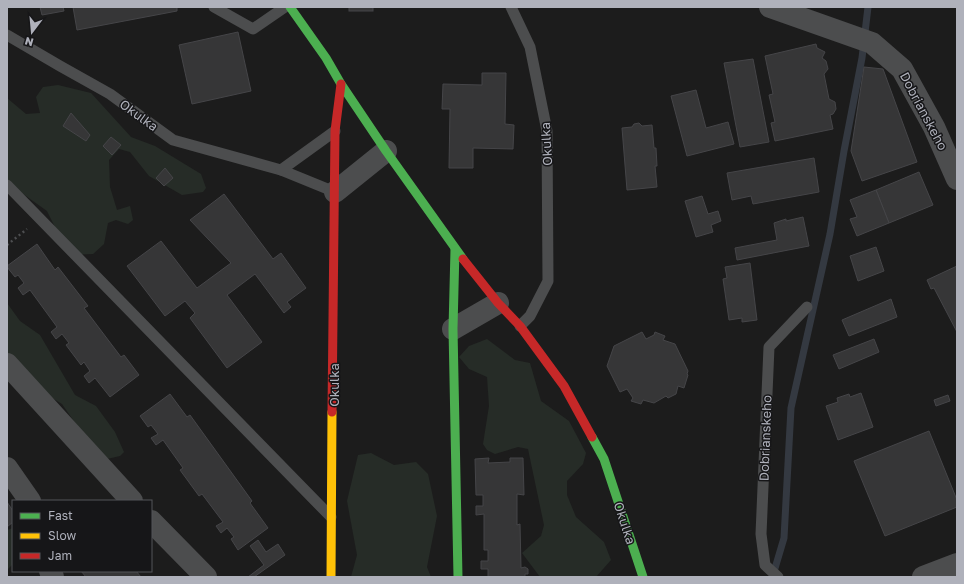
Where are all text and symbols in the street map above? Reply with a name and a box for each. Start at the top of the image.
north arrow [12,12,52,52]
text: N [23,35,35,49]
street label: Dobrianskeho [897,69,951,153]
street label: Okulka [117,96,161,134]
street label: Okulka [537,122,555,166]
street label: Okulka [326,363,342,407]
street label: Dobrianskeho [756,395,775,481]
legend [12,500,152,572]
street label: Okulka [611,500,639,546]
text: Fast [48,508,73,523]
text: Slow [48,528,76,543]
text: Jam [48,548,72,563]

